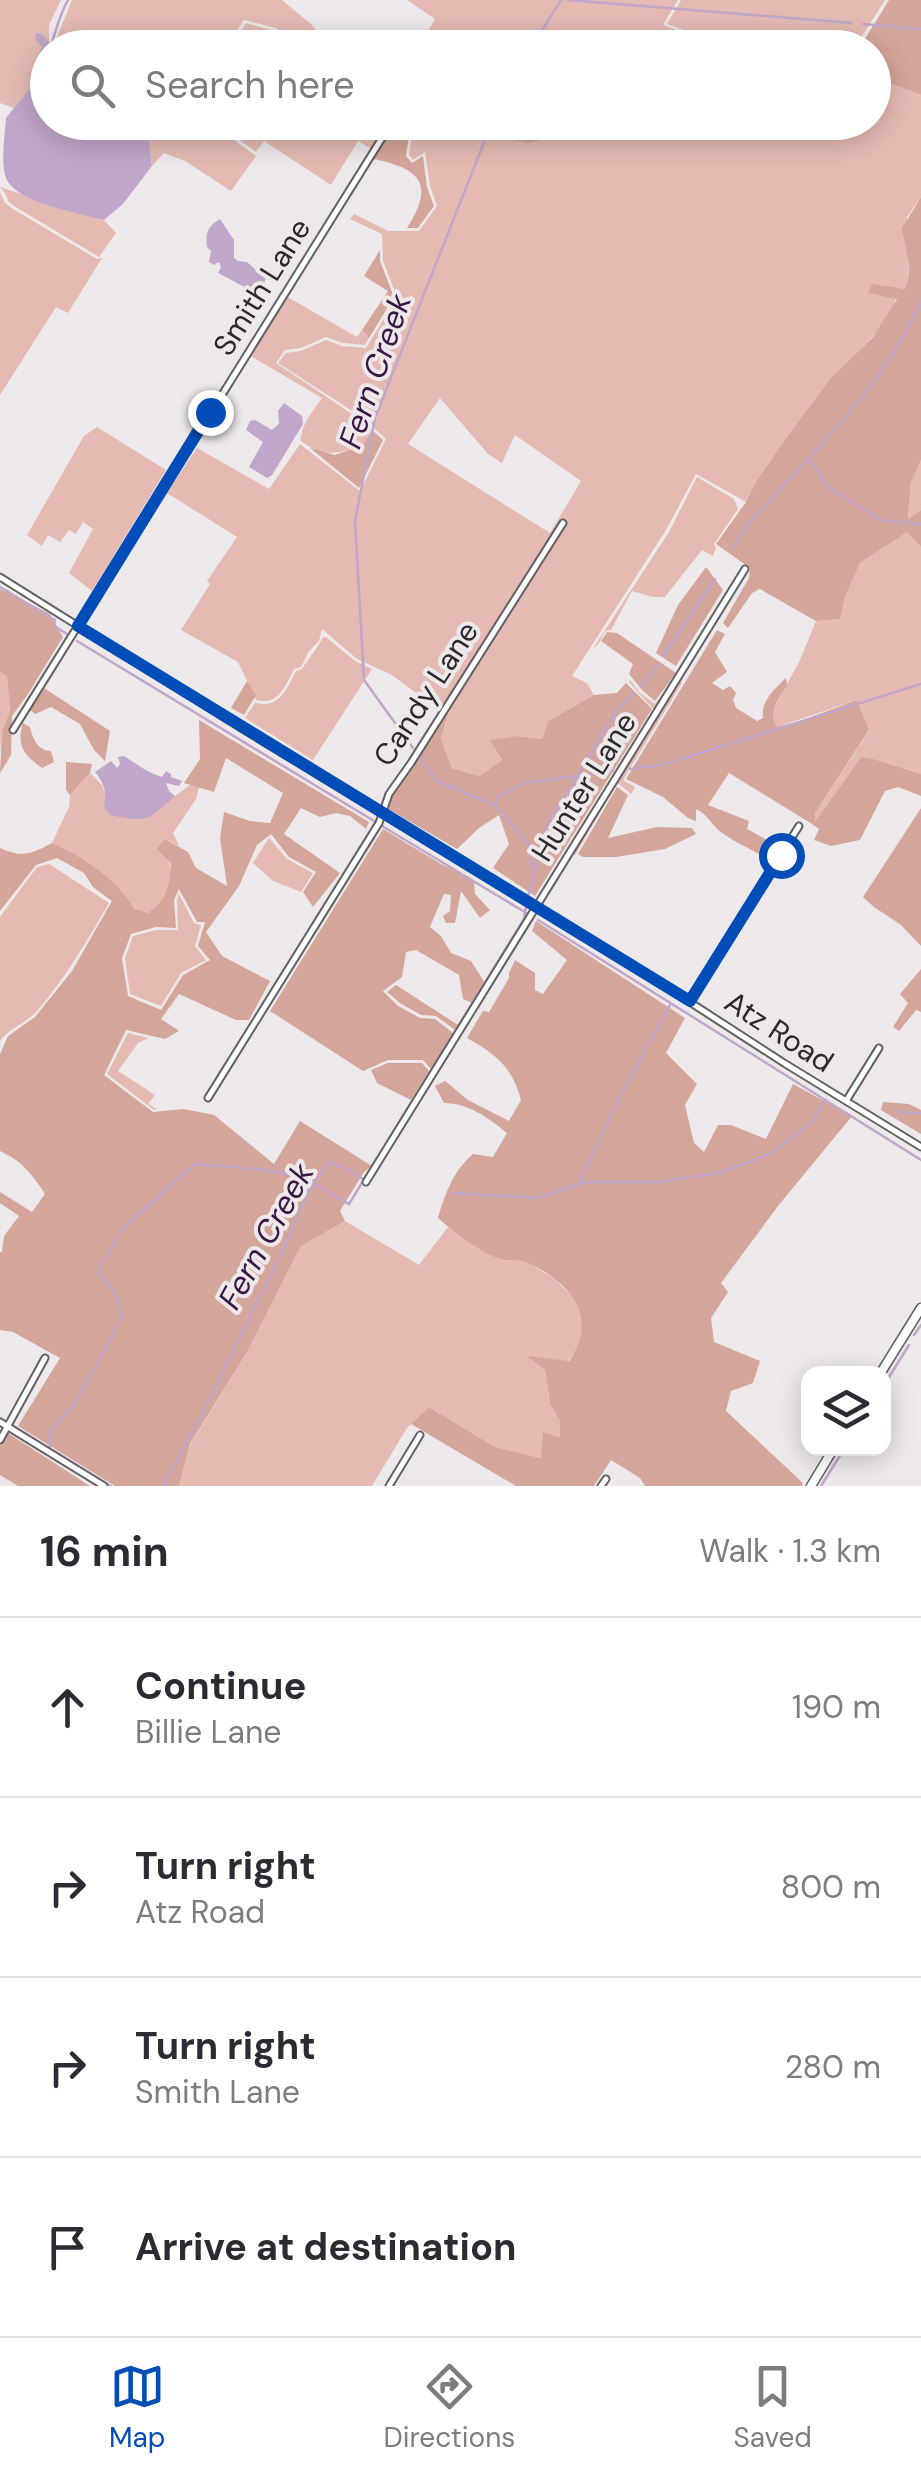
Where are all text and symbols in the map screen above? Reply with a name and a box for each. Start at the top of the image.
search box [30,30,891,140]
icon: search [65,58,120,113]
text: Search here [145,60,355,110]
street label: Smith Lane [204,211,319,363]
water label: Fern Creek [329,287,421,454]
route end [188,390,234,436]
street label: Candy Lane [364,614,487,774]
street label: Hunter Lane [522,705,645,869]
route start [759,833,805,879]
street label: Atz Road [717,982,841,1081]
water label: Fern Creek [209,1155,324,1317]
map controls [801,1366,891,1456]
button: layers [801,1366,891,1456]
text: 16 min [40,1524,169,1579]
text: Walk · 1.3 km [699,1530,881,1572]
text: Continue [135,1661,306,1711]
icon: ahead [40,1680,95,1735]
text: 190 m [792,1686,881,1728]
text: Billie Lane [135,1711,281,1753]
text: Turn right [135,1841,316,1891]
icon: right [40,1860,95,1915]
text: 800 m [781,1866,881,1908]
text: Atz Road [135,1891,265,1933]
text: Turn right [135,2021,316,2071]
icon: right [40,2040,95,2095]
text: 280 m [785,2046,881,2088]
text: Smith Lane [135,2071,300,2113]
icon: arrive [40,2220,95,2275]
text: Arrive at destination [135,2222,517,2272]
tab: Map [109,2359,165,2456]
tab: Directions [384,2359,515,2456]
tab: Saved [733,2359,812,2456]

